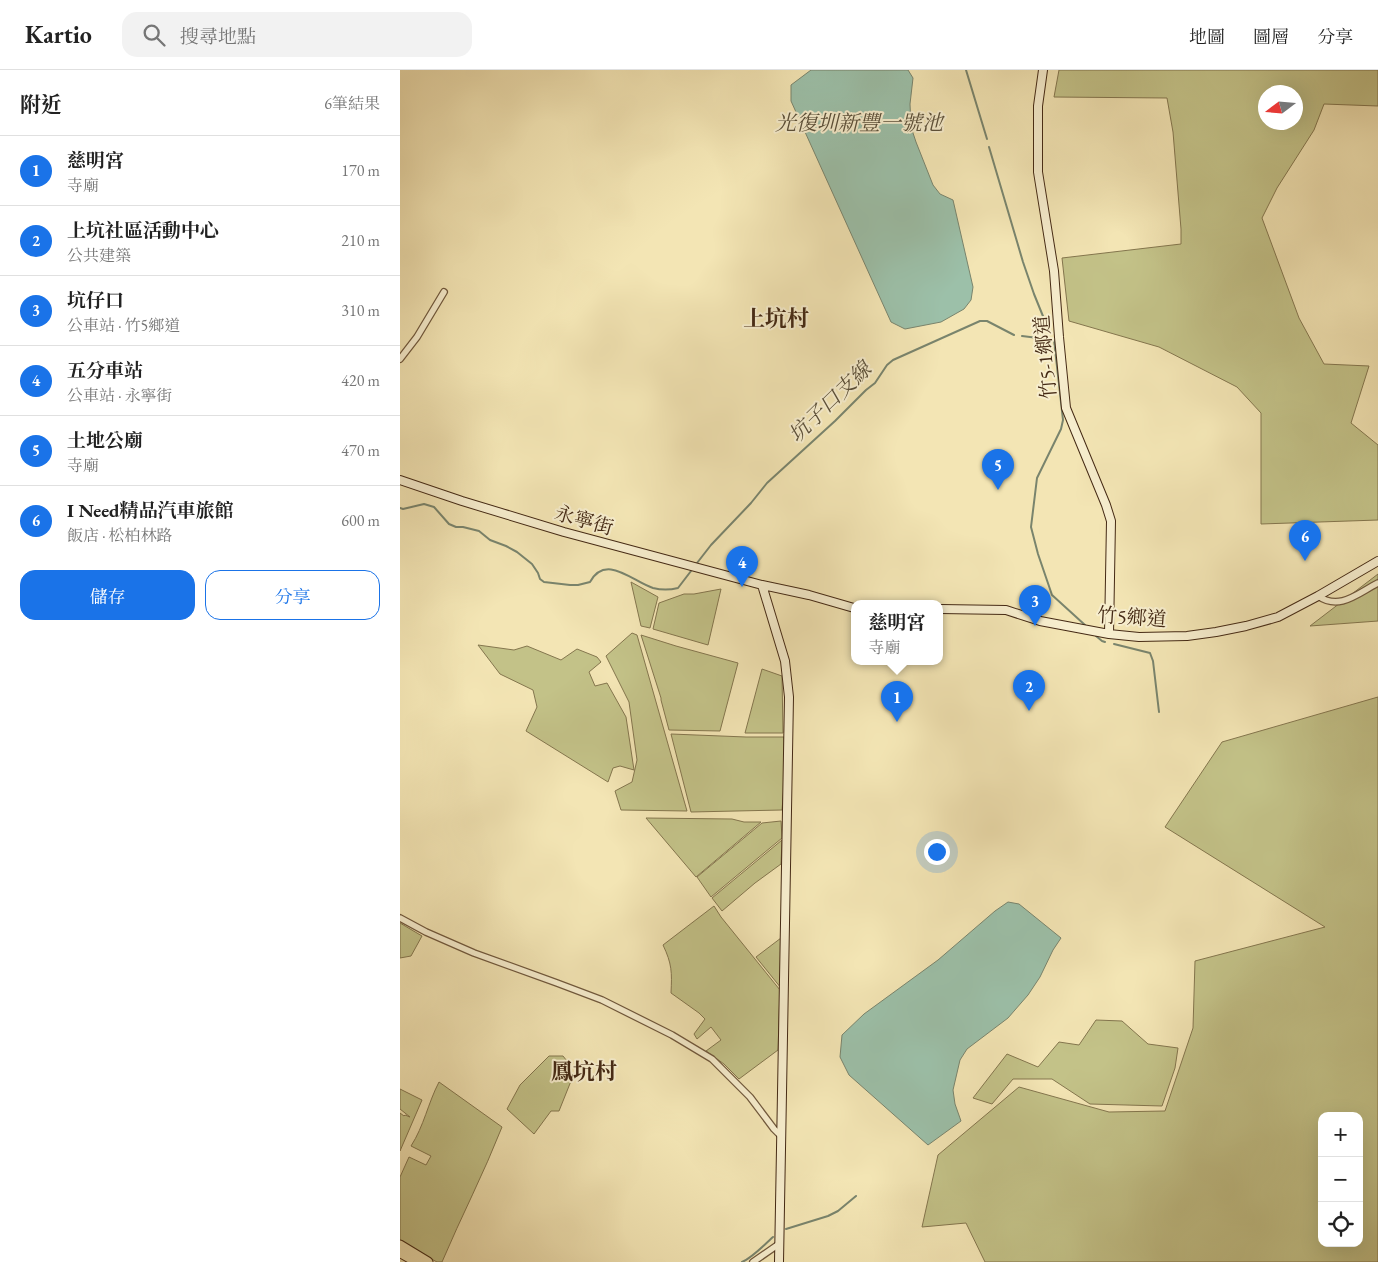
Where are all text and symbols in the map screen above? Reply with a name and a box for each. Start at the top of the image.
search box [122,12,472,57]
text: Kartio [25,19,92,50]
icon: search [140,21,168,49]
text: 搜尋地點 [180,24,256,49]
text: 地圖 [1189,25,1225,48]
text: 圖層 [1253,25,1289,48]
text: 分享 [1317,25,1353,48]
north arrow [1258,85,1303,130]
text: 附近 [20,91,62,118]
text: 6筆結果 [324,93,380,114]
water label: 光復圳新豐一號池 [775,109,945,136]
text: 慈明宮 [67,148,124,173]
text: 1 [32,160,40,181]
text: 170 m [341,160,380,181]
text: 寺廟 [67,175,99,196]
text: 上坑社區活動中心 [67,218,219,243]
text: 2 [32,230,40,251]
text: 210 m [341,230,380,251]
text: 公共建築 [67,245,131,266]
text: 坑仔口 [67,288,124,313]
text: 3 [32,300,40,321]
text: 310 m [341,300,380,321]
district label: 上坑村 [743,304,809,333]
street label: 竹5-1鄉道 [1028,314,1062,400]
text: 公車站 · 竹5鄉道 [67,315,180,336]
water label: 坑子口支線 [783,354,878,448]
text: 五分車站 [67,358,143,383]
text: 4 [32,370,40,391]
text: 420 m [341,370,380,391]
text: 公車站 · 永寧街 [67,385,173,406]
text: 土地公廟 [67,428,143,453]
text: 5 [32,440,40,461]
text: 470 m [341,440,380,461]
pin: 5 [982,449,1014,490]
text: 寺廟 [67,455,99,476]
text: I Need精品汽車旅館 [67,498,234,523]
street label: 永寧街 [552,499,616,541]
text: 6 [32,510,40,531]
text: 600 m [341,510,380,531]
pin: 6 [1289,520,1321,561]
text: 飯店 · 松柏林路 [67,525,173,546]
pin: 4 [726,546,758,587]
button: 儲存 [20,570,195,620]
button: 分享 [205,570,380,620]
pin: 3 [1019,585,1051,626]
popup [851,600,943,665]
street label: 竹5鄉道 [1096,602,1168,632]
text: 慈明宮 [868,610,926,635]
text: 寺廟 [868,637,901,658]
pin: 2 [1013,670,1045,711]
pin: 1 [881,681,913,722]
your location [924,839,950,865]
district label: 鳳坑村 [551,1057,617,1086]
map controls [1318,1112,1363,1247]
button: + [1318,1112,1363,1157]
button: − [1318,1157,1363,1202]
button: locate [1318,1202,1363,1247]

